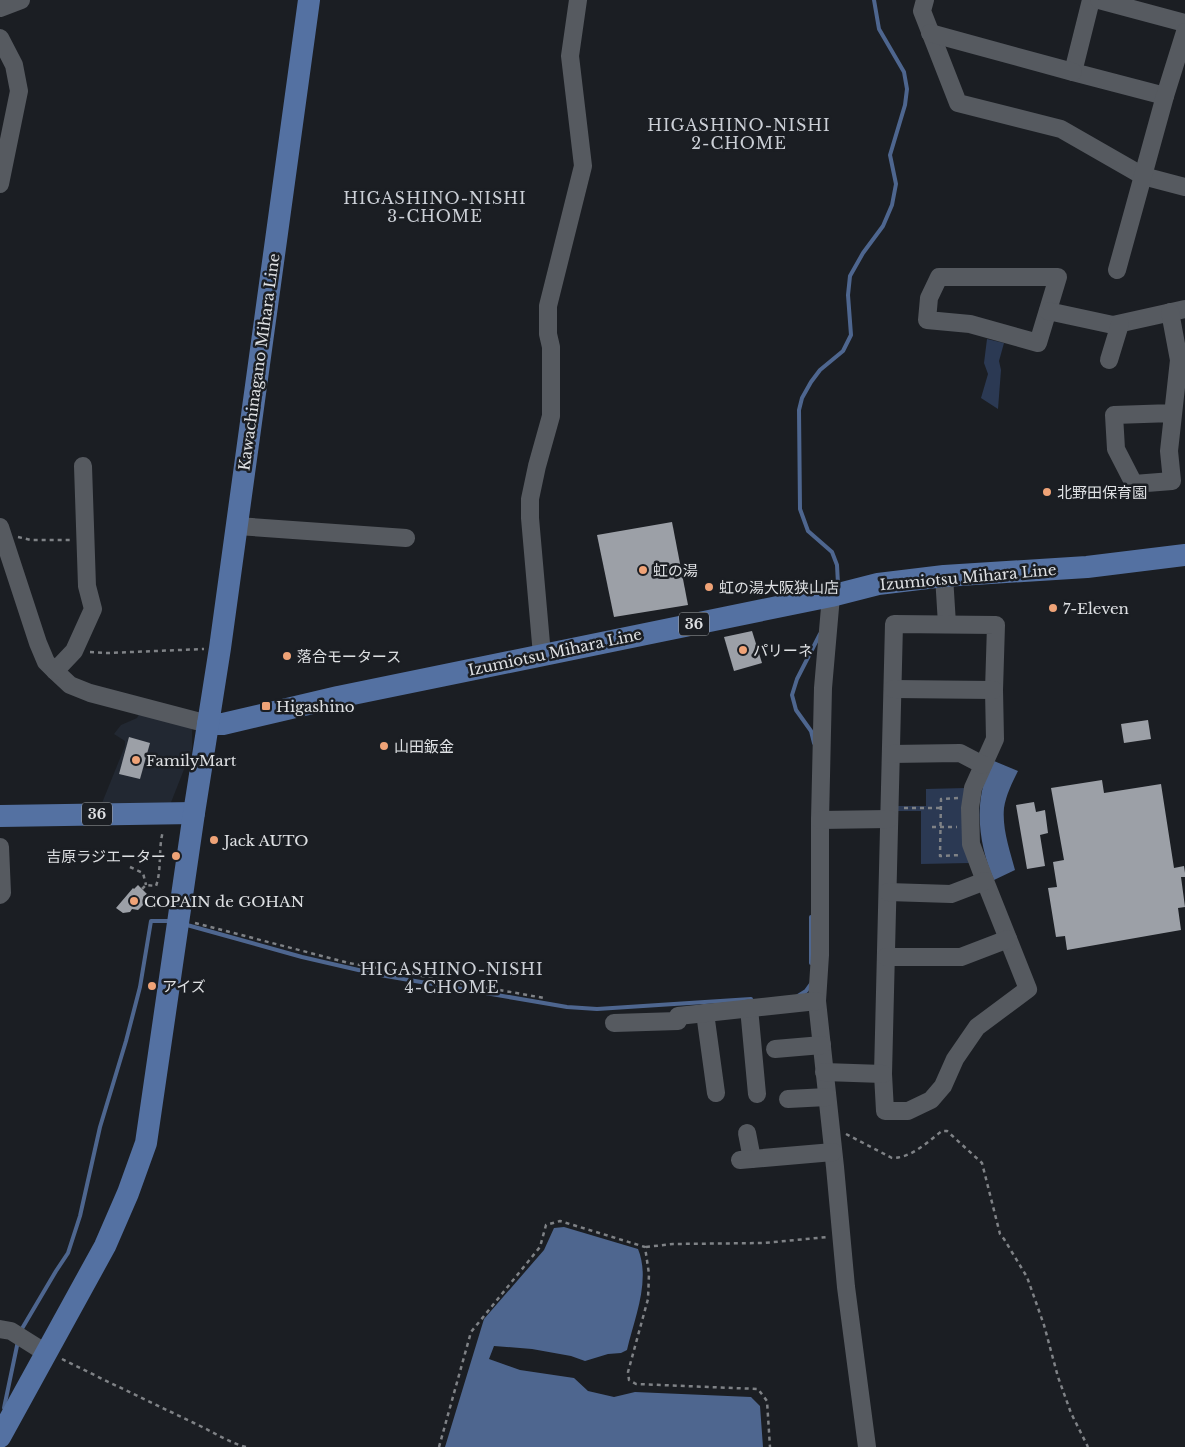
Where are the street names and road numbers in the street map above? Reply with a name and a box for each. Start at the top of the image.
street label: Kawachinagano Mihara Line [234,252,284,472]
street label: Izumiotsu Mihara Line [879,560,1057,594]
road number: 36 [679,612,709,636]
street label: Izumiotsu Mihara Line [466,624,644,680]
road number: 36 [82,802,112,826]

